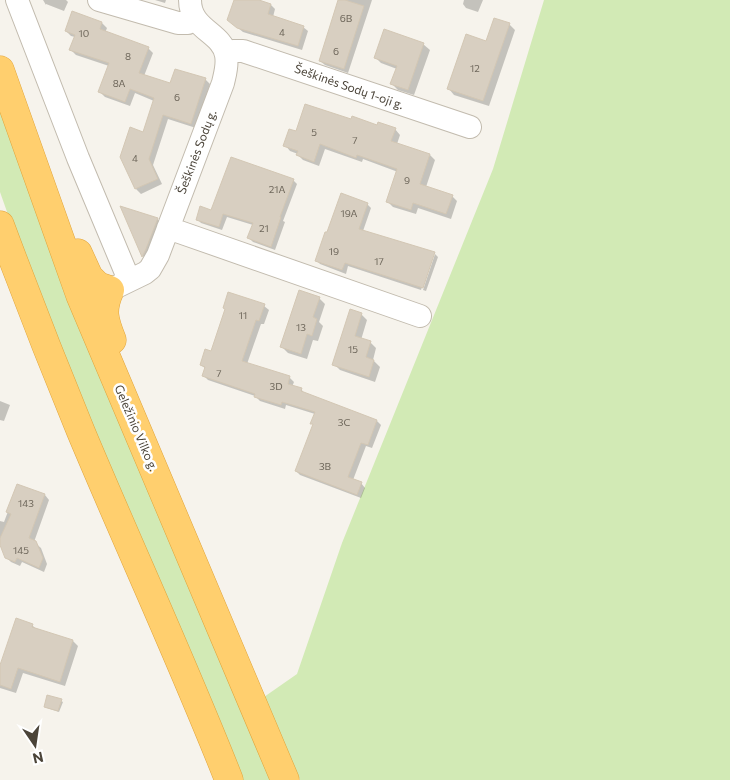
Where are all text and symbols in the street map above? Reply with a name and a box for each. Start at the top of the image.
house number: 6B [340,12,353,24]
house number: 4 [279,26,285,38]
house number: 10 [79,27,89,39]
house number: 6 [333,45,339,57]
house number: 8 [125,50,131,62]
street label: Šeškinės Sodų 1-oji g. [293,61,406,111]
house number: 12 [470,62,480,74]
house number: 8A [113,77,125,89]
house number: 6 [174,91,180,103]
street label: Šeškinės Sodų g. [174,108,219,196]
house number: 5 [311,126,317,138]
house number: 7 [352,134,358,146]
house number: 4 [132,152,138,164]
house number: 9 [404,174,410,186]
house number: 21A [269,183,285,195]
house number: 19A [340,207,358,219]
house number: 21 [259,222,269,234]
house number: 19 [329,245,339,257]
house number: 17 [374,255,384,267]
house number: 11 [239,309,247,321]
house number: 13 [296,321,306,333]
house number: 15 [348,343,358,355]
house number: 7 [216,367,222,379]
house number: 3D [269,380,283,392]
street label: Geležinio Vilko g. [112,382,161,473]
house number: 3C [338,416,350,428]
house number: 3B [319,460,332,472]
house number: 143 [18,497,34,509]
house number: 145 [13,544,29,556]
north arrow [10,720,60,770]
text: N [31,749,45,768]

